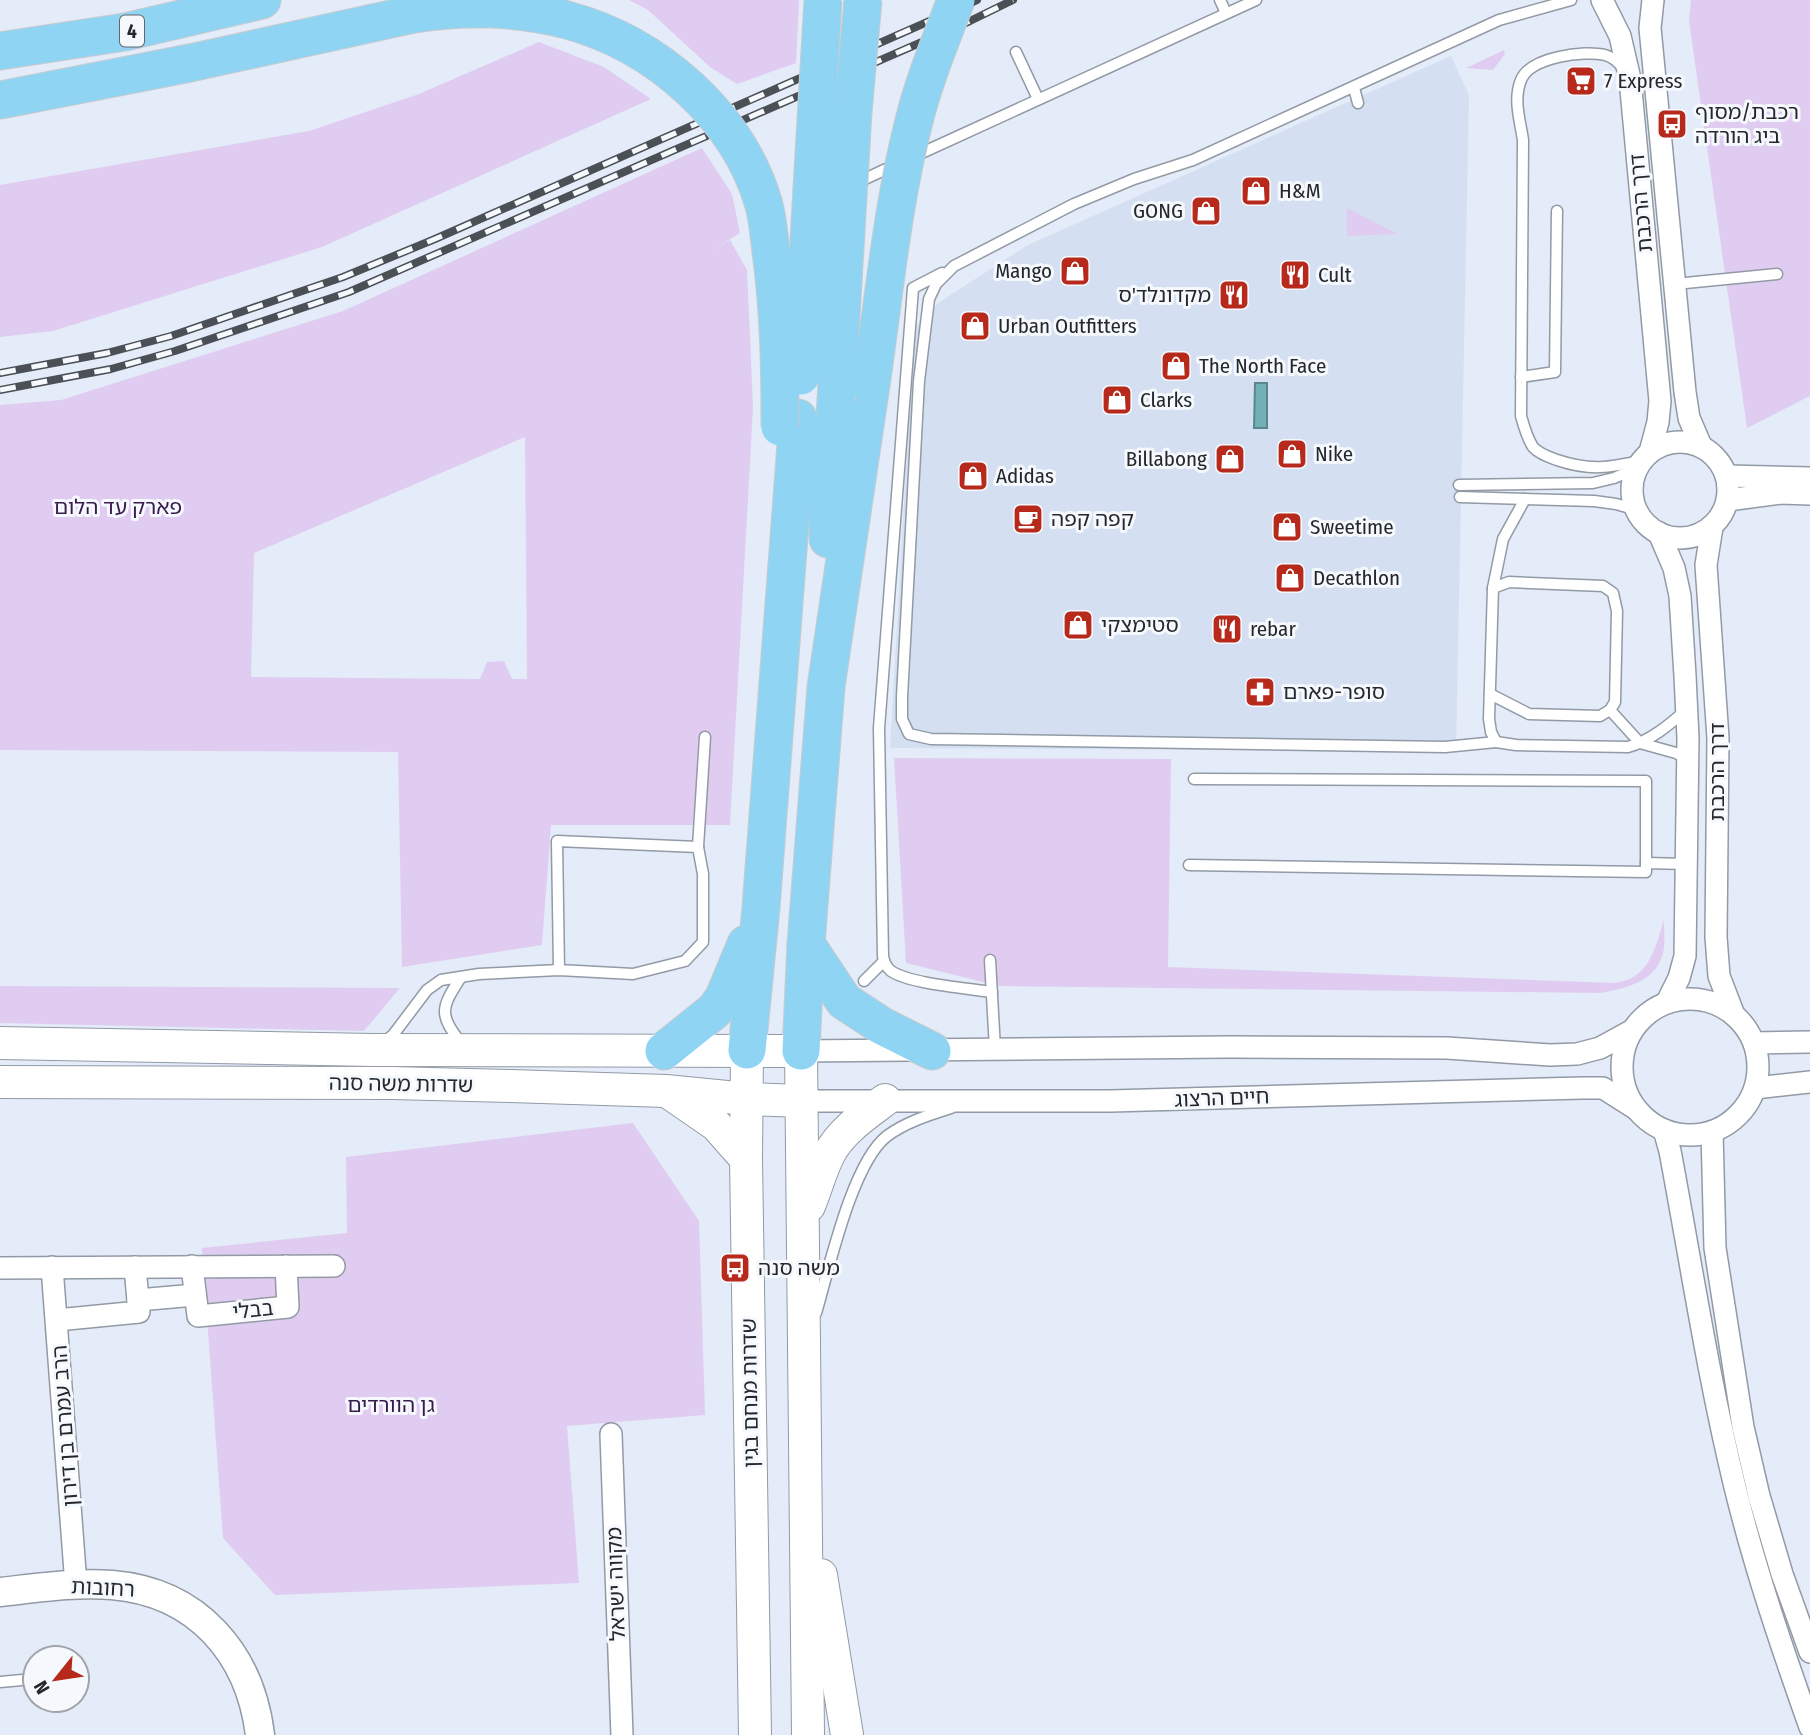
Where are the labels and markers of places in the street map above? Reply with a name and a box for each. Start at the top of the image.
supermarket icon: 7 Express [1564,64,1598,98]
place label: 7 Express [1604,68,1683,94]
place label: רכבת/מסוף ביג הורדה [1695,99,1799,149]
bus stop icon: רכבת/מסוף ביג הורדה [1655,107,1689,141]
shop icon: H&M [1239,174,1273,208]
place label: H&M [1279,178,1321,204]
shop icon: GONG [1189,194,1223,228]
place label: GONG [1133,198,1183,224]
shop icon: Mango [1058,254,1092,288]
place label: Mango [995,258,1052,284]
restaurant icon: Cult [1278,258,1312,292]
place label: Cult [1318,262,1352,288]
restaurant icon: מקדונלד'ס [1217,278,1251,312]
place label: מקדונלד'ס [1118,282,1211,308]
shop icon: Urban Outfitters [958,309,992,343]
place label: Urban Outfitters [998,313,1137,339]
shop icon: The North Face [1159,349,1193,383]
place label: The North Face [1199,353,1326,379]
shop icon: Clarks [1100,383,1134,417]
place label: Clarks [1140,387,1192,413]
shop icon: Nike [1275,437,1309,471]
place label: Nike [1315,441,1353,467]
shop icon: Billabong [1213,442,1247,476]
place label: Billabong [1126,446,1207,472]
shop icon: Adidas [956,459,990,493]
place label: Adidas [996,463,1054,489]
cafe icon: קפה קפה [1011,502,1045,536]
place label: קפה קפה [1051,506,1134,532]
shop icon: Sweetime [1270,510,1304,544]
place label: Sweetime [1310,514,1394,540]
shop icon: Decathlon [1273,561,1307,595]
place label: Decathlon [1313,565,1400,591]
shop icon: סטימצקי [1061,608,1095,642]
place label: סטימצקי [1101,612,1179,638]
restaurant icon: rebar [1210,612,1244,646]
place label: rebar [1250,616,1296,642]
pharmacy icon: סופר-פארם [1243,675,1277,709]
place label: סופר-פארם [1283,679,1385,705]
bus stop icon: משה סנה [718,1251,752,1285]
place label: משה סנה [758,1255,840,1281]

